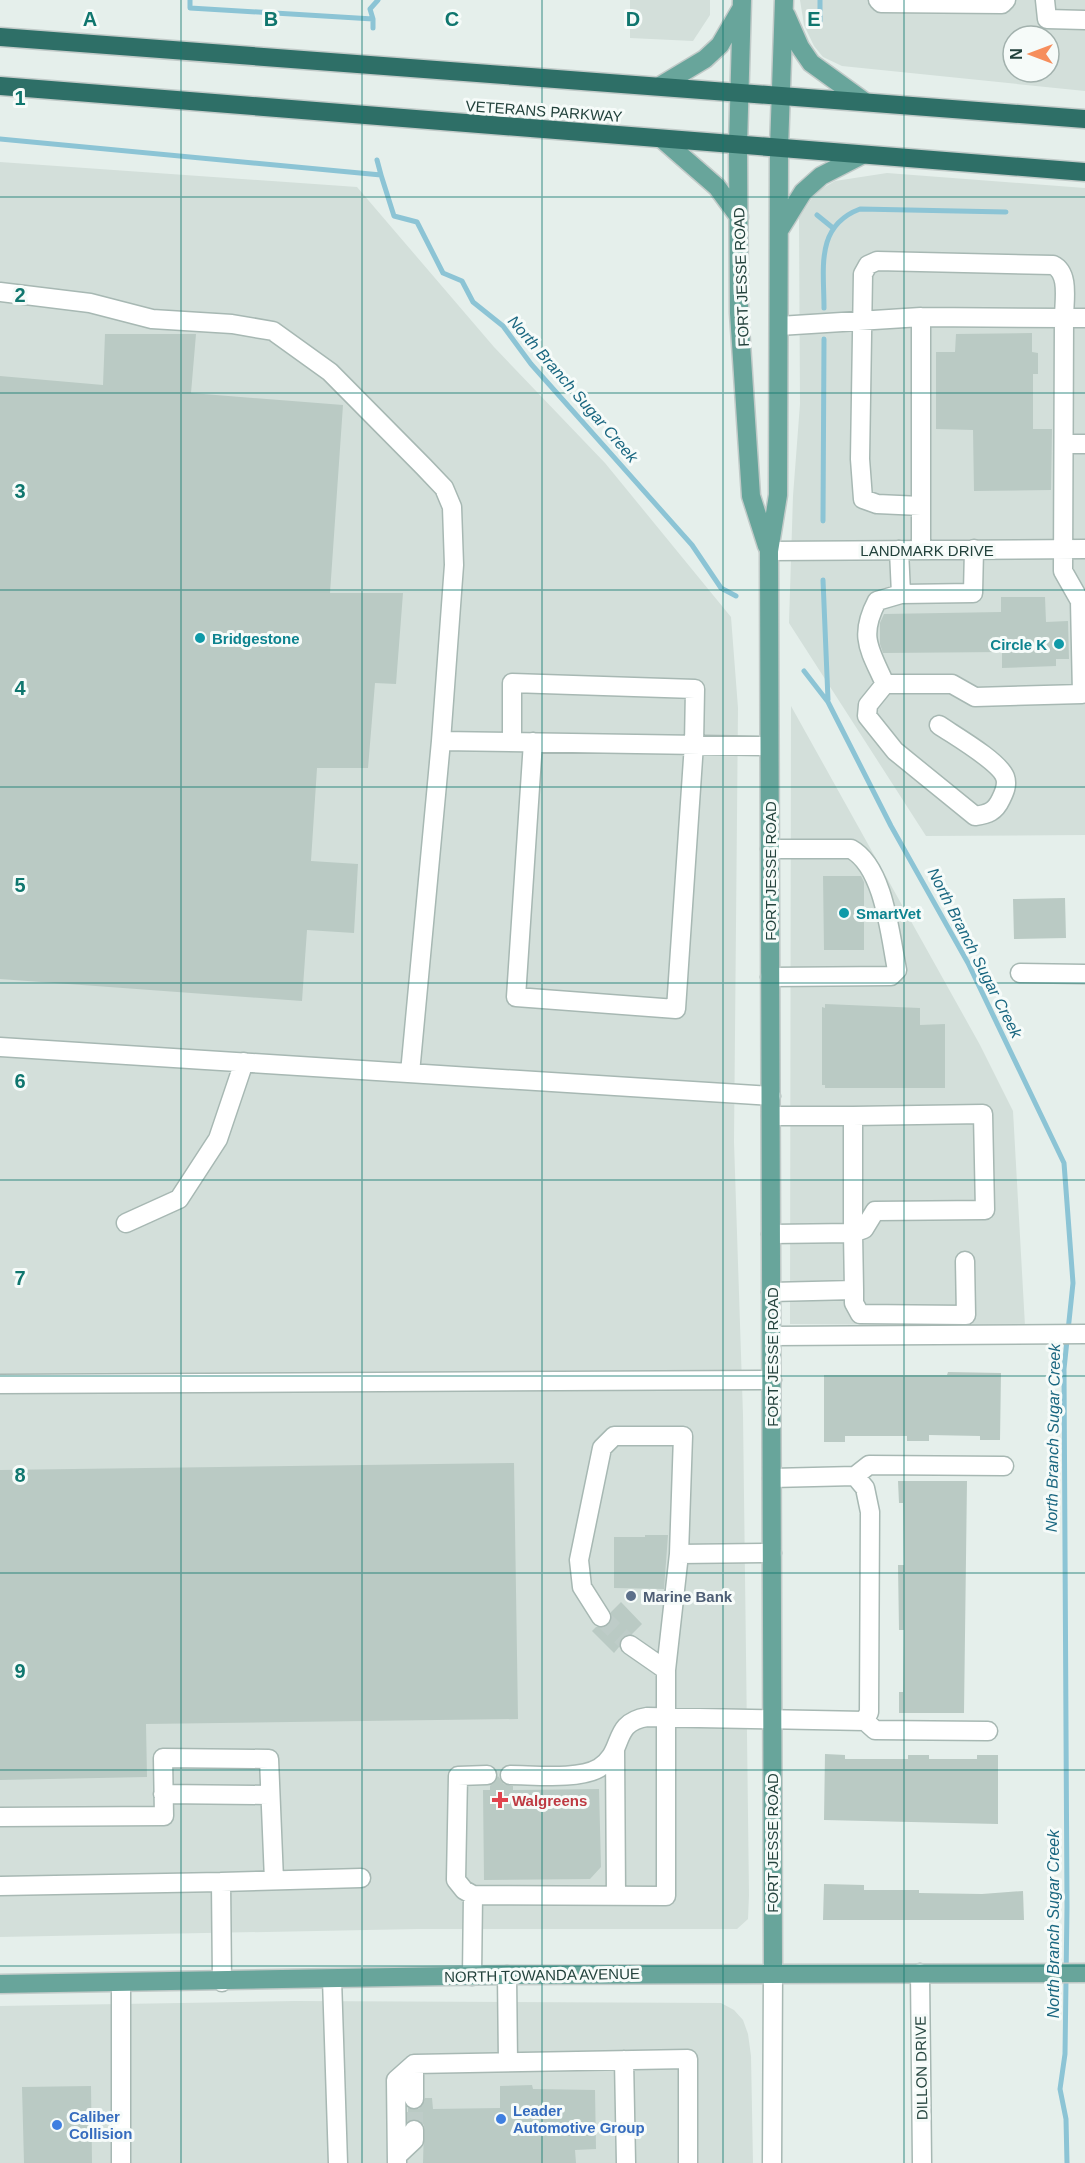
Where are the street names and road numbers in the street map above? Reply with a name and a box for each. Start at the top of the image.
street label: VETERANS PARKWAY [465,97,623,125]
street label: FORT JESSE ROAD [730,207,752,347]
street label: LANDMARK DRIVE [860,542,994,559]
street label: FORT JESSE ROAD [762,801,779,941]
street label: FORT JESSE ROAD [764,1287,781,1427]
street label: FORT JESSE ROAD [764,1773,781,1913]
street label: NORTH TOWANDA AVENUE [444,1965,640,1985]
street label: DILLON DRIVE [912,2016,930,2120]

